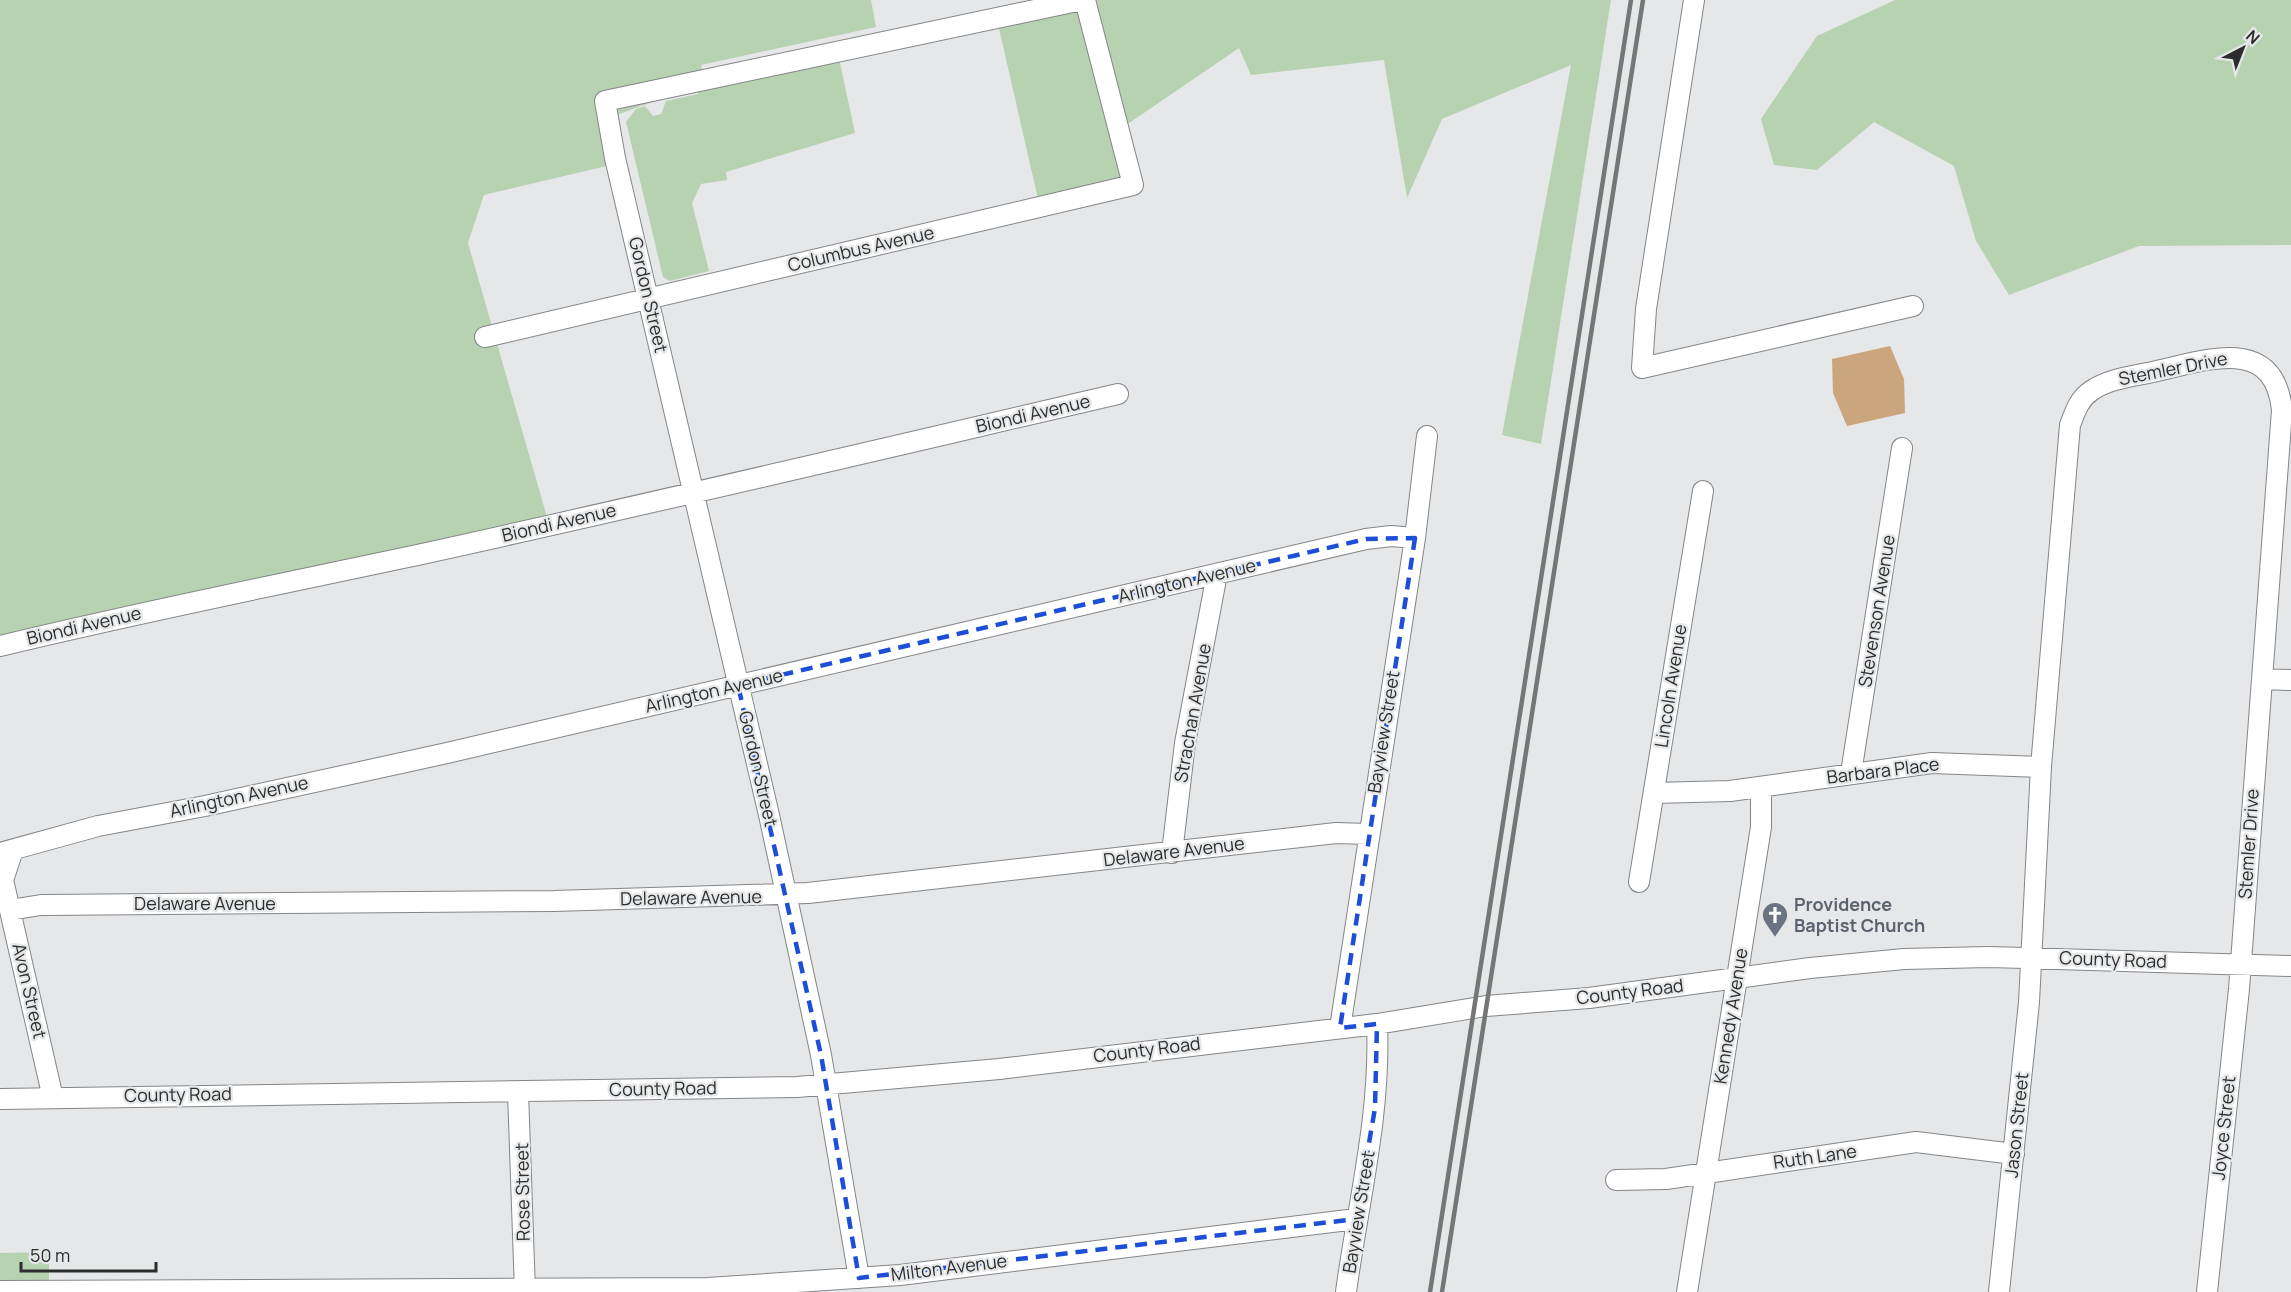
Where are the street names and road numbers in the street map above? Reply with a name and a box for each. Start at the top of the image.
street label: Columbus Avenue [785,219,936,277]
street label: Gordon Street [624,235,674,355]
street label: Stemler Drive [2116,346,2229,390]
street label: Biondi Avenue [973,388,1092,438]
street label: Biondi Avenue [499,497,618,547]
street label: Stevenson Avenue [1852,533,1900,689]
street label: Arlington Avenue [1115,552,1258,608]
street label: Biondi Avenue [24,600,143,650]
street label: Lincoln Avenue [1648,622,1692,749]
street label: Strachan Avenue [1168,641,1216,784]
street label: Arlington Avenue [642,662,785,718]
street label: Bayview Street [1361,669,1405,795]
street label: Gordon Street [734,709,784,829]
street label: Barbara Place [1825,751,1941,789]
street label: Arlington Avenue [167,770,310,822]
street label: Stemler Drive [2232,788,2264,900]
street label: Delaware Avenue [1102,830,1246,872]
street label: Delaware Avenue [620,884,762,910]
street label: Delaware Avenue [134,891,276,915]
street label: Avon Street [7,941,53,1041]
street label: County Road [2059,945,2167,973]
street label: Kennedy Avenue [1707,946,1753,1086]
street label: County Road [1575,973,1685,1009]
street label: County Road [1092,1031,1202,1067]
street label: Jason Street [1999,1071,2033,1179]
street label: County Road [609,1075,717,1101]
street label: Joyce Street [2206,1075,2240,1181]
street label: County Road [124,1081,232,1107]
street label: Ruth Lane [1772,1138,1858,1174]
street label: Rose Street [509,1143,535,1241]
street label: Bayview Street [1336,1149,1380,1275]
street label: Milton Avenue [889,1248,1008,1286]

